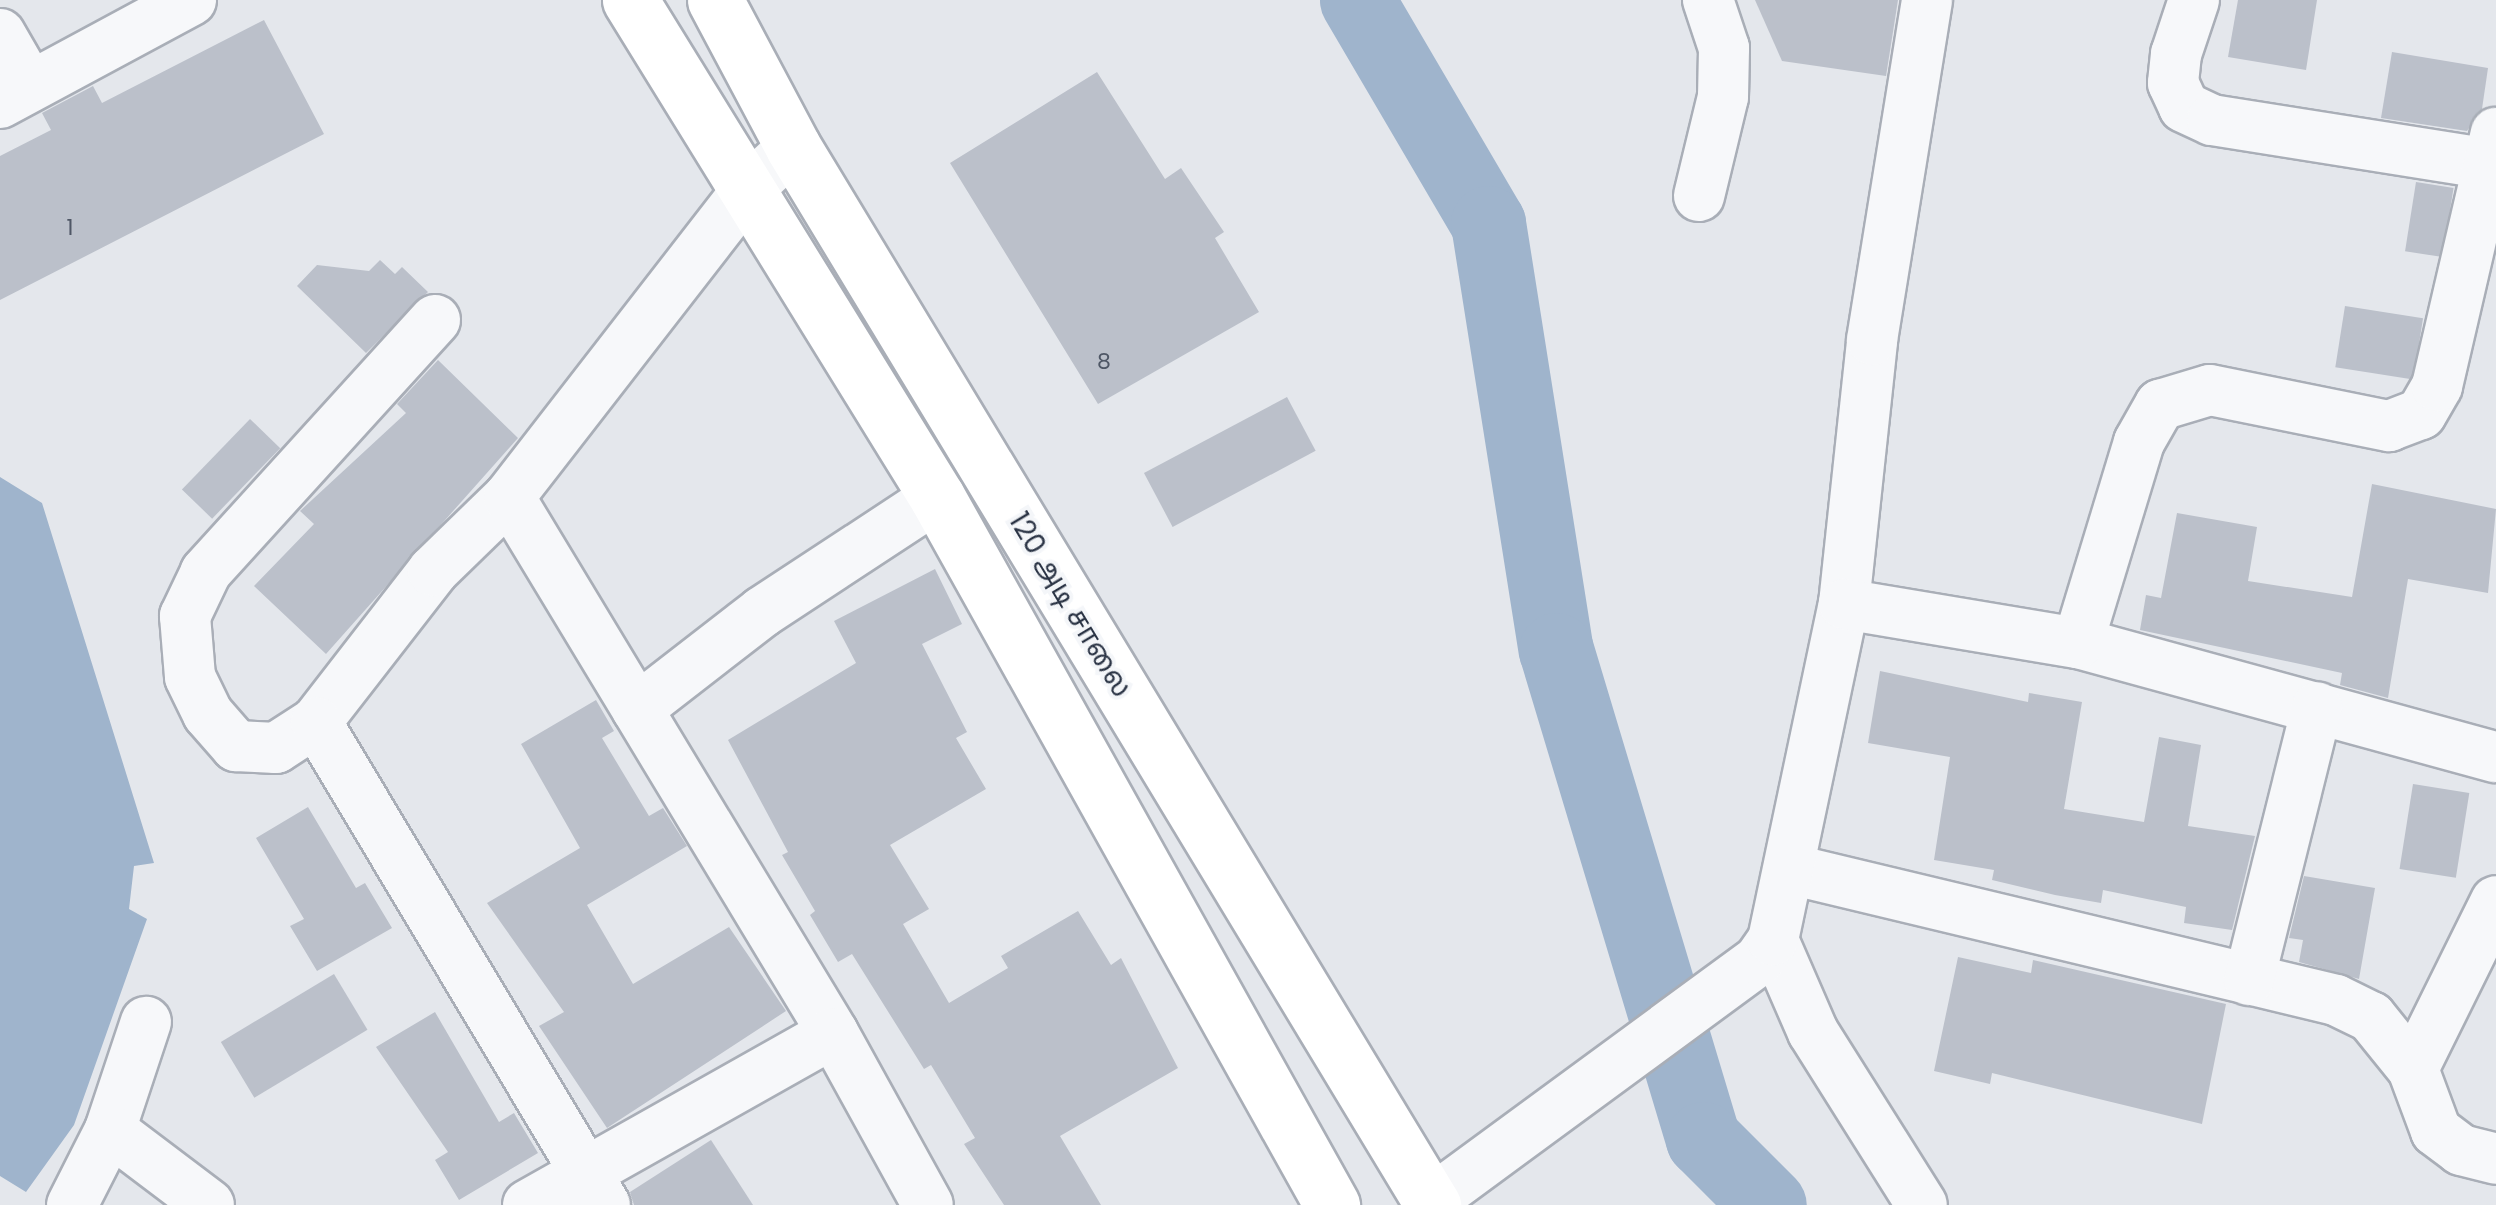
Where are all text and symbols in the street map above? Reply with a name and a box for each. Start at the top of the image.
house number: 1 [66,215,74,241]
house number: 8 [1097,349,1111,375]
street label: 120 அடி சாலை [1002,507,1138,703]

